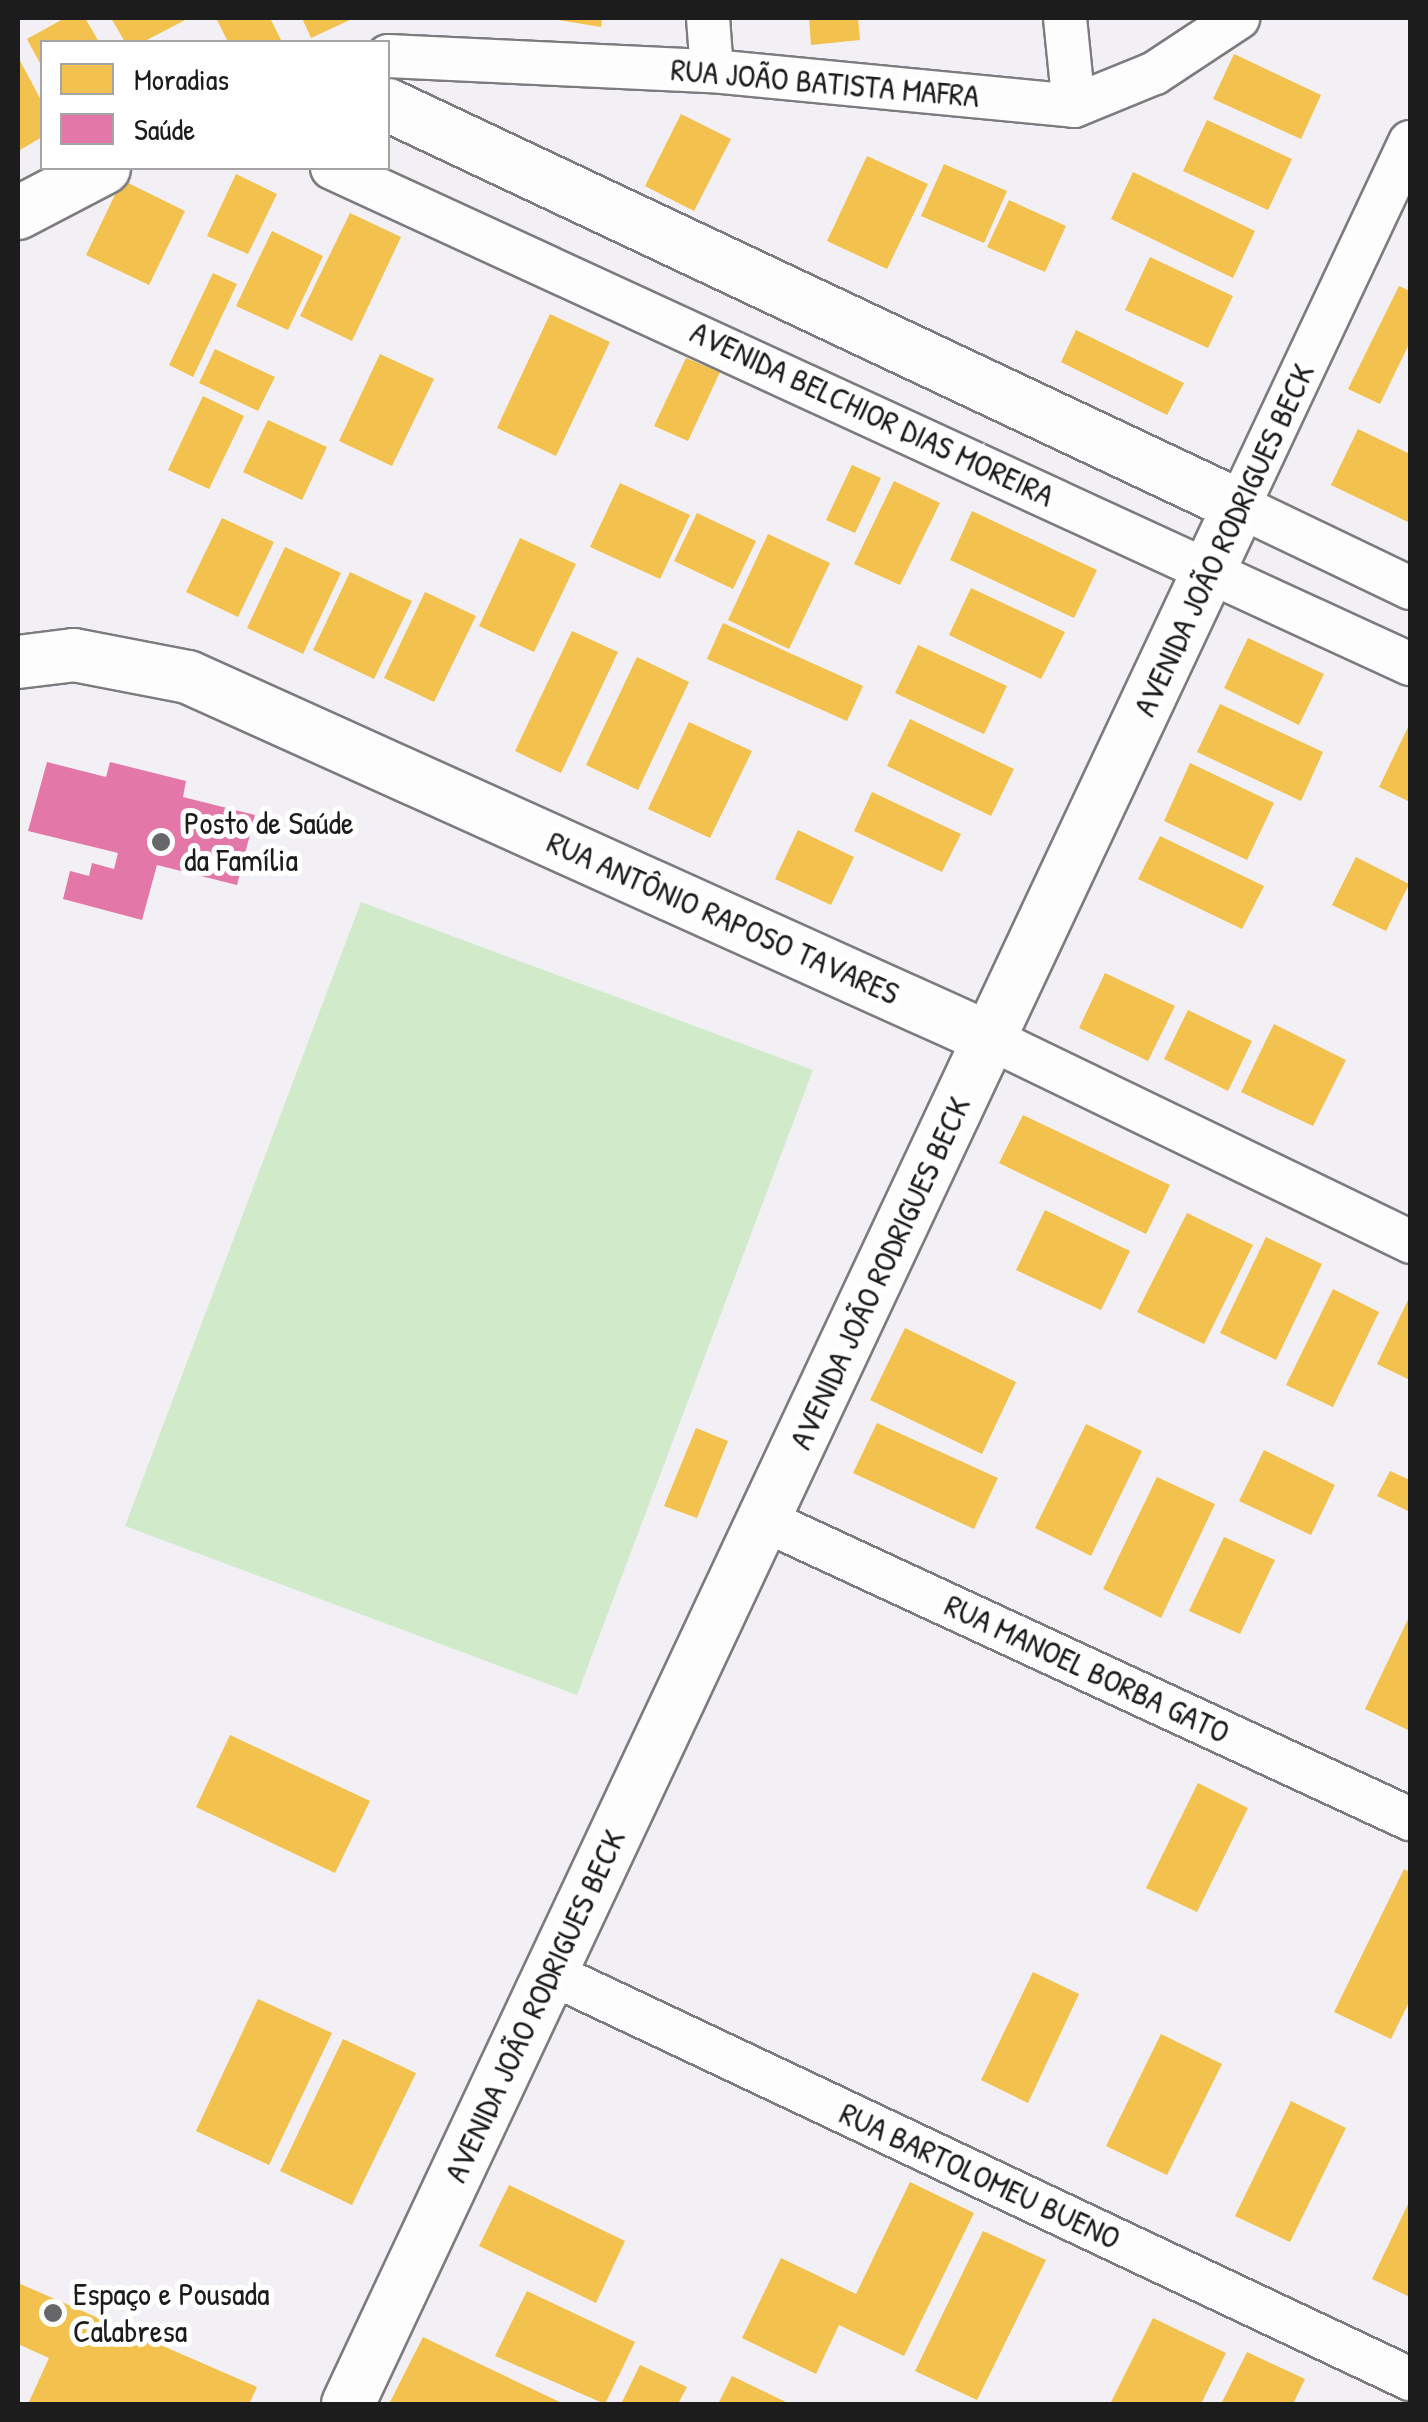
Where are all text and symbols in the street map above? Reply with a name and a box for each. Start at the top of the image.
legend [40,40,390,170]
street label: RUA JOÃO BATISTA MAFRA [669,50,981,116]
text: Moradias [134,59,229,99]
text: Saúde [134,109,195,149]
street label: AVENIDA BELCHIOR DIAS MOREIRA [684,313,1060,515]
street label: AVENIDA JOÃO RODRIGUES BECK [1125,358,1323,722]
place label: Posto de Saúde da Família [184,805,354,880]
street label: RUA ANTÔNIO RAPOSO TAVARES [541,823,905,1013]
marker: Posto de Saúde da Família [148,829,174,855]
street label: AVENIDA JOÃO RODRIGUES BECK [781,1091,979,1455]
street label: RUA MANOEL BORBA GATO [939,1586,1235,1752]
street label: AVENIDA JOÃO RODRIGUES BECK [436,1824,634,2188]
street label: RUA BARTOLOMEU BUENO [834,2094,1126,2258]
place label: Espaço e Pousada Calabresa [73,2276,269,2351]
marker: Espaço e Pousada Calabresa [42,2302,64,2324]

